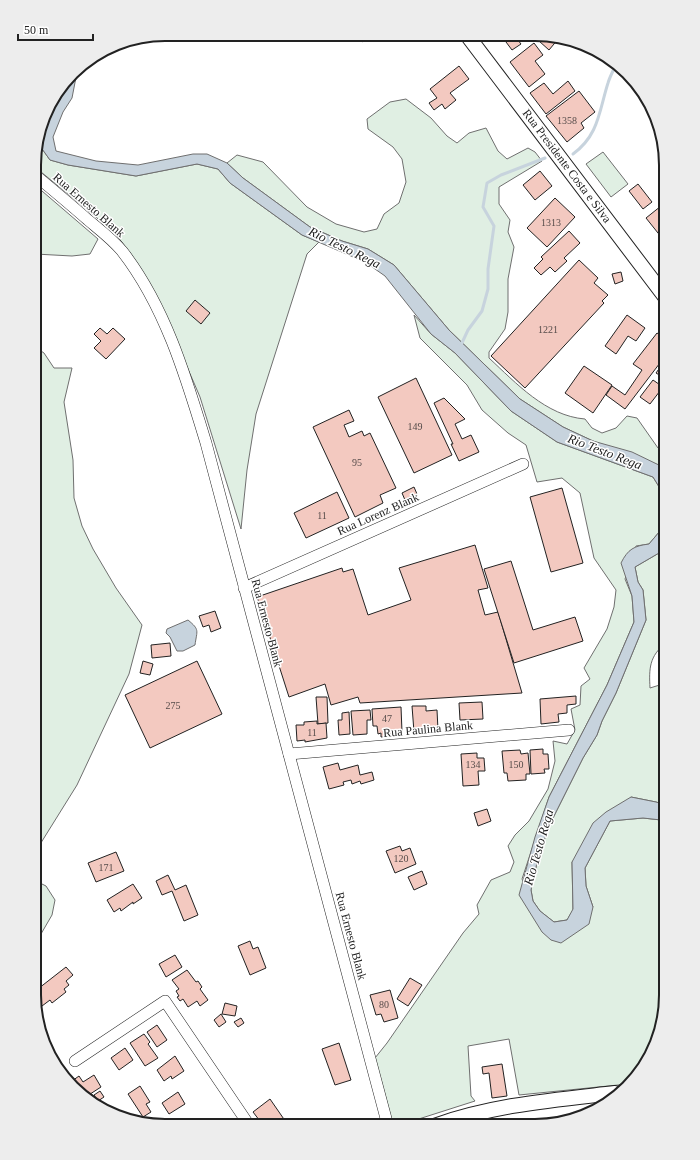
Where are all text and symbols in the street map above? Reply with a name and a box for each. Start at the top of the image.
scale bar [18,16,93,42]
text: 50 m [24,23,49,37]
street label: Rua Presidente Costa e Silva [520,106,615,226]
house number: 1358 [557,115,577,126]
street label: Rua Ernesto Blank [50,170,128,240]
house number: 1313 [541,217,561,228]
water label: Rio Testo Rega [305,223,384,272]
house number: 1221 [538,324,558,335]
house number: 149 [408,421,423,432]
water label: Rio Testo Rega [565,430,644,473]
house number: 95 [352,457,362,468]
street label: Rua Lorenz Blank [335,490,421,538]
house number: 11 [317,510,327,521]
street label: Rua Ernesto Blank [249,577,285,669]
house number: 275 [166,700,181,711]
house number: 47 [382,713,392,724]
street label: Rua Paulina Blank [383,718,473,740]
house number: 11 [307,727,317,738]
house number: 134 [466,759,481,770]
house number: 150 [509,759,524,770]
water label: Rio Testo Rega [520,807,557,888]
house number: 120 [394,853,409,864]
house number: 171 [99,862,114,873]
street label: Rua Ernesto Blank [333,890,369,982]
house number: 80 [379,999,389,1010]

